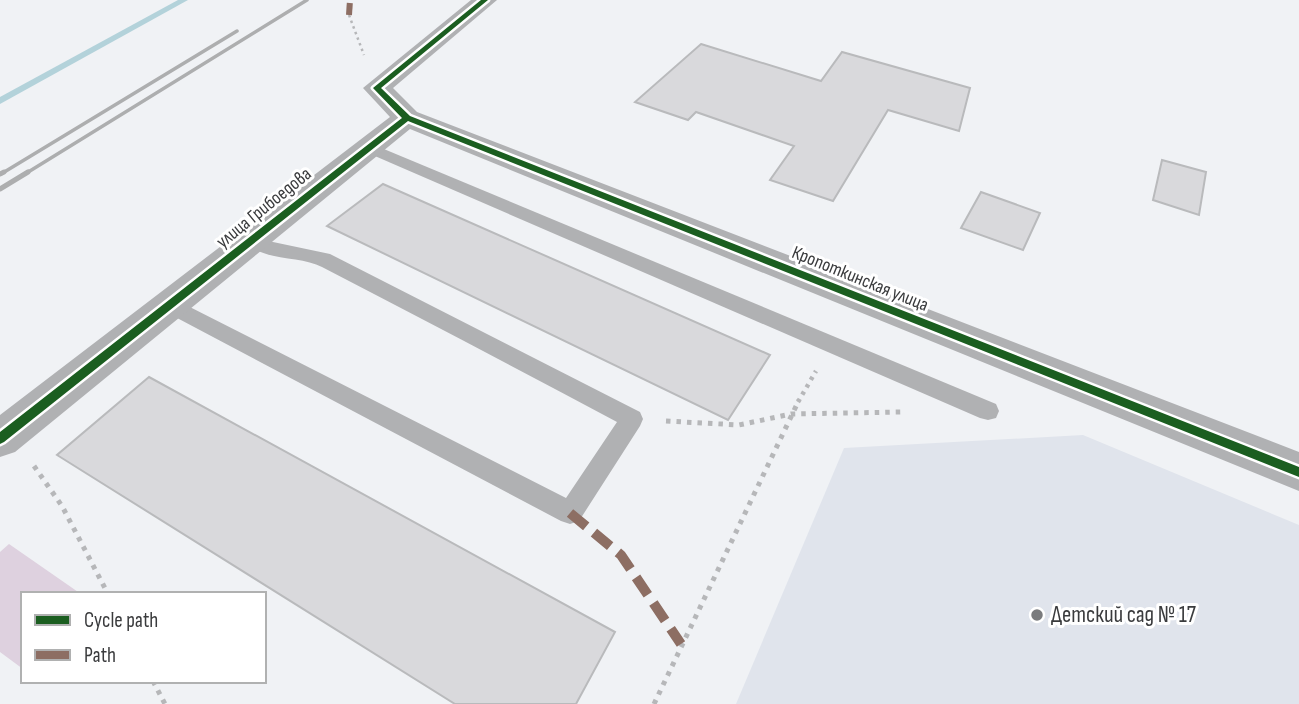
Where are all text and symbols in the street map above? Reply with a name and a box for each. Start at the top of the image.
street label: улица Грибоедова [212,163,316,253]
street label: Кропоткинская улица [788,241,932,317]
legend [21,592,266,683]
place label: Детский сад № 17 [1051,601,1196,629]
marker: Детский сад № 17 [1029,607,1045,623]
text: Cycle path [84,608,158,633]
text: Path [84,643,116,668]

